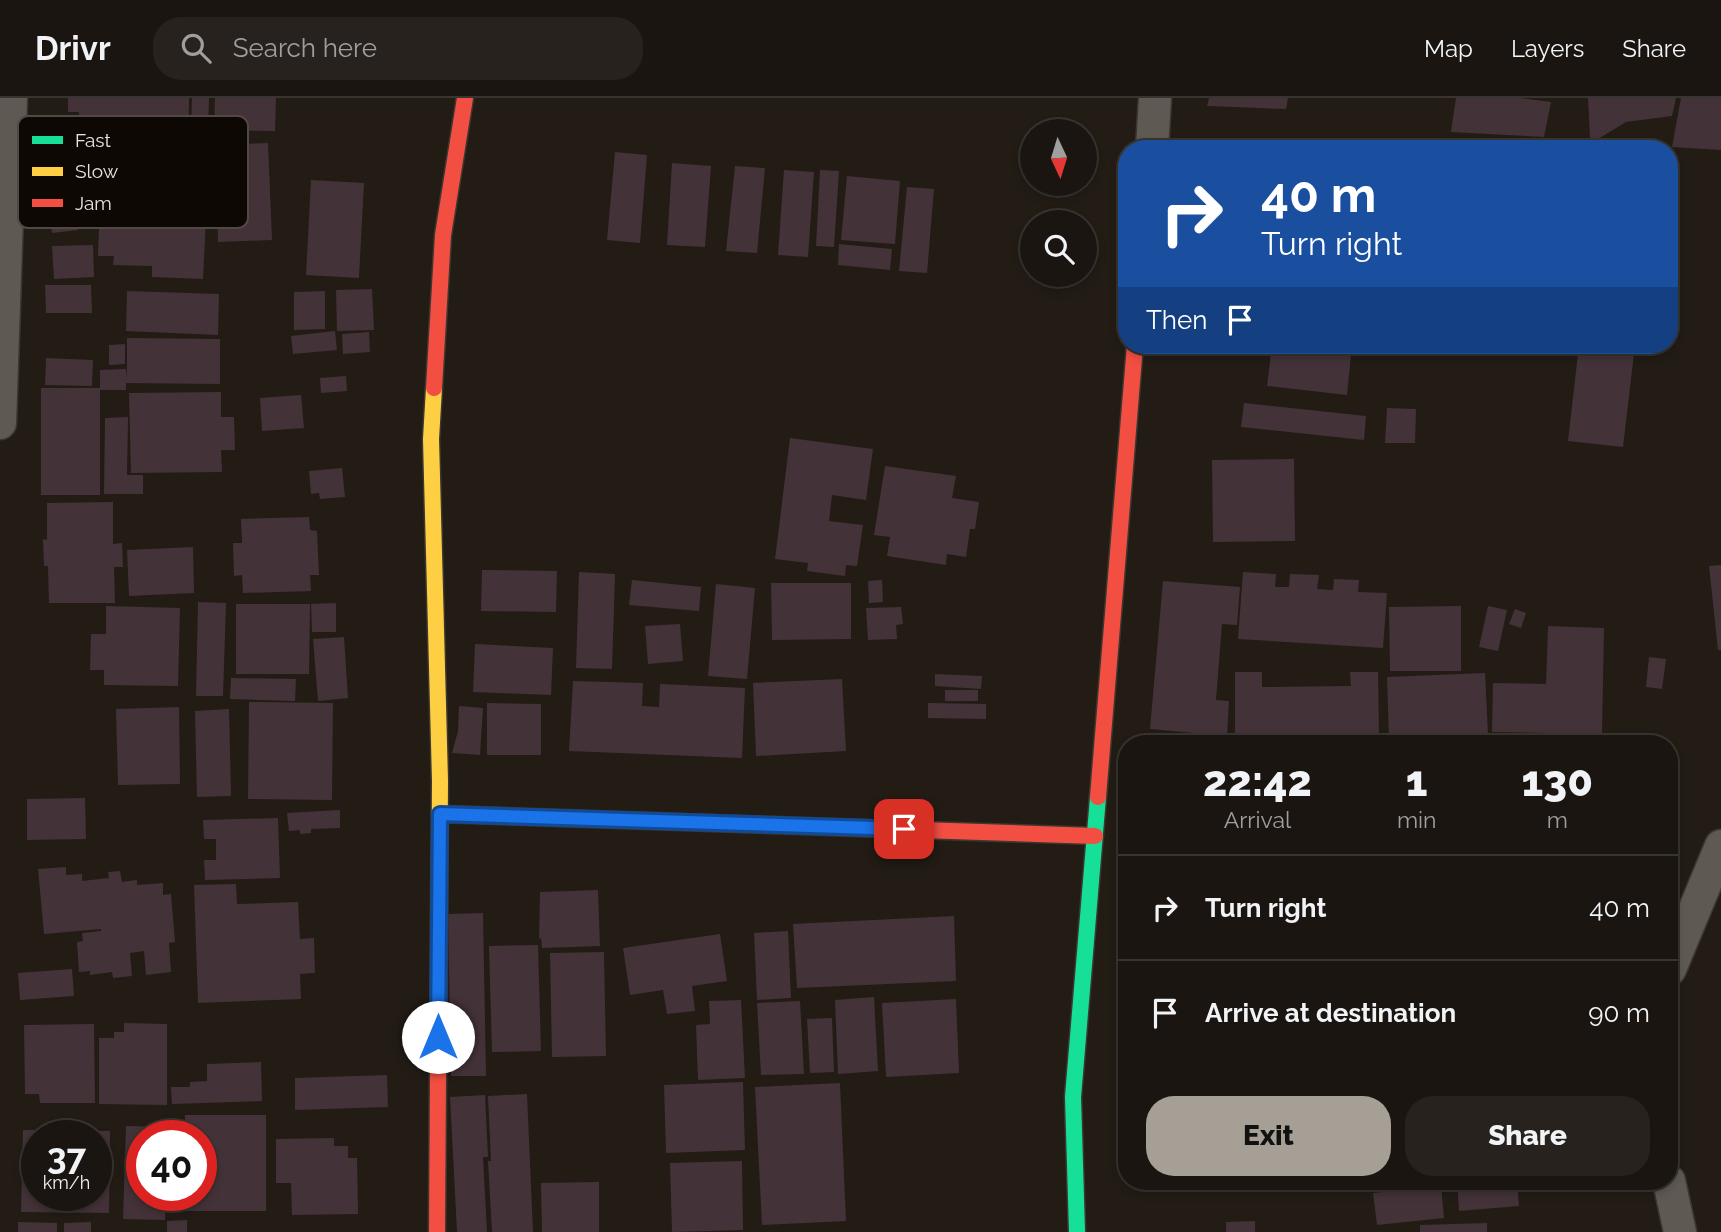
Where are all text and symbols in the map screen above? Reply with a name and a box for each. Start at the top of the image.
search box [153,17,643,80]
text: Drivr [35,29,111,68]
icon: search [177,29,215,67]
text: Search here [233,33,377,63]
text: Map [1424,34,1473,63]
text: Layers [1511,34,1584,63]
text: Share [1622,34,1686,63]
legend [18,116,248,228]
north arrow [1020,119,1097,196]
map controls [1020,119,1097,287]
text: Fast [75,129,111,151]
text: Slow [75,160,119,182]
text: 40 m [1261,166,1376,223]
icon: right [1146,168,1237,259]
text: Jam [75,192,112,214]
button: search [1020,210,1097,287]
text: Turn right [1261,225,1402,262]
icon: arrive [1221,301,1259,339]
text: Then [1146,305,1207,335]
text: 22:42 [1203,757,1312,806]
text: 1 [1406,757,1428,806]
text: 130 [1521,757,1593,806]
pin [874,799,934,859]
text: Arrival [1224,806,1291,833]
text: min [1397,806,1436,833]
text: m [1547,806,1568,833]
icon: arrive [885,810,923,848]
icon: right [1146,889,1184,927]
text: Turn right [1205,893,1326,923]
text: 40 m [1589,893,1650,923]
icon: arrive [1146,994,1184,1032]
text: Arrive at destination [1205,998,1456,1028]
text: 90 m [1588,998,1650,1028]
position arrow [401,1000,475,1074]
button: Exit [1146,1096,1391,1176]
button: Share [1405,1096,1650,1176]
speed limit sign: 40 [126,1120,217,1211]
text: 37 [47,1136,86,1177]
text: km/h [43,1172,90,1193]

